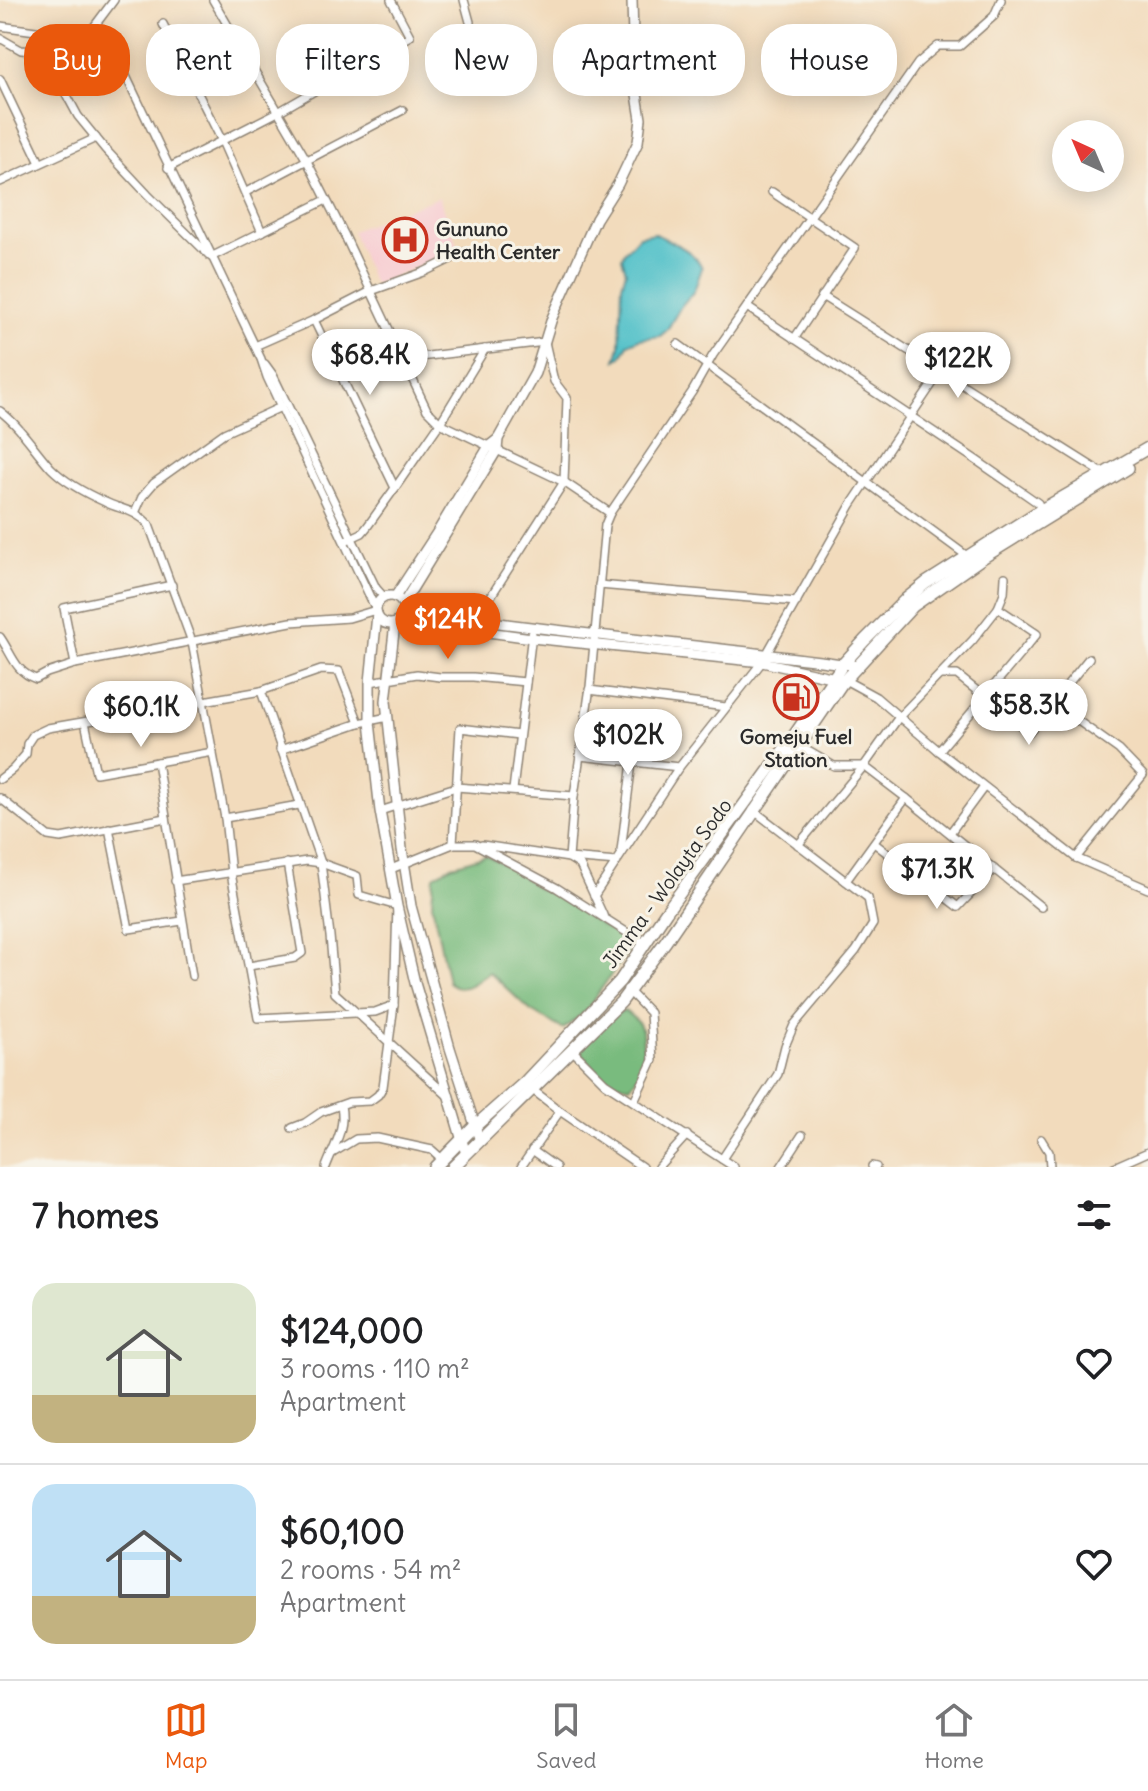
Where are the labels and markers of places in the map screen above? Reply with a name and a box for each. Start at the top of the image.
hospital icon: Gununo Health Center [381,216,429,264]
place label: Gununo Health Center [436,216,561,264]
pin: $68.4K [305,329,435,397]
pin: $122K [902,332,1014,400]
pin: $124K [392,593,504,661]
fuel station icon: Gomeju Fuel Station [772,673,820,721]
pin: $58.3K [964,679,1094,747]
pin: $60.1K [76,681,206,749]
pin: $102K [572,709,684,777]
place label: Gomeju Fuel Station [740,724,852,772]
pin: $71.3K [872,843,1002,911]

